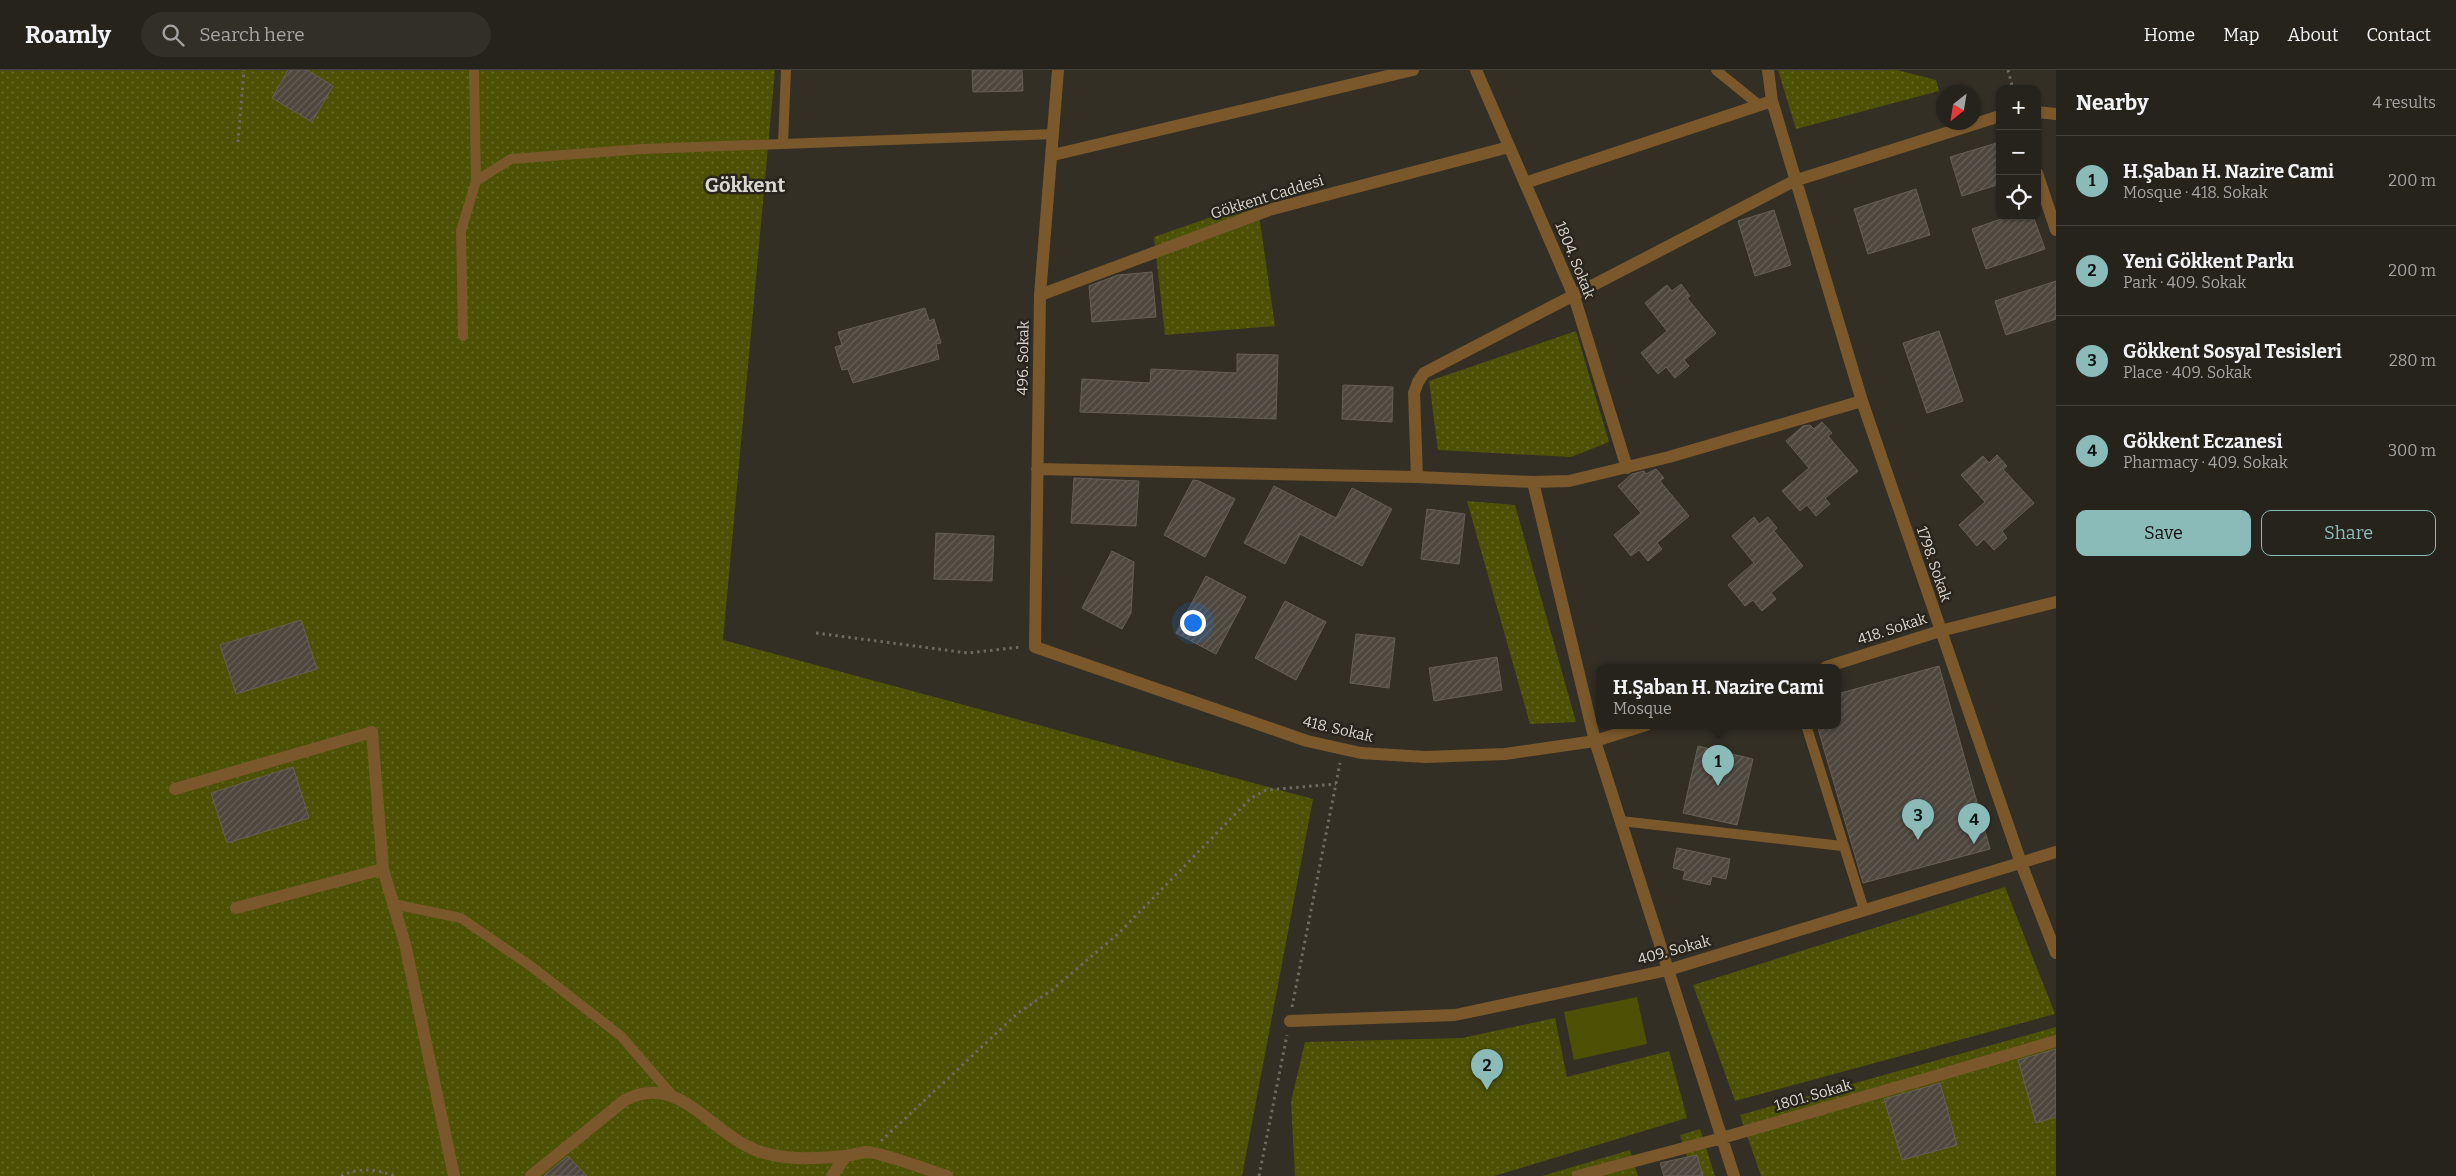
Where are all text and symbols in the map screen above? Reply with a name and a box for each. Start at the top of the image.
search box [141,12,491,57]
text: Roamly [25,21,111,49]
icon: search [159,21,187,49]
text: Search here [199,23,305,46]
text: Home [2144,24,2195,46]
text: Map [2223,24,2259,46]
text: About [2287,24,2338,46]
text: Contact [2366,24,2431,46]
north arrow [1936,85,1981,130]
map controls [1996,85,2041,220]
button: + [1996,85,2041,130]
text: Nearby [2076,90,2149,116]
text: 4 results [2373,93,2436,112]
button: − [1996,130,2041,175]
text: H.Şaban H. Nazire Cami [2123,160,2334,183]
street label: Gökkent Caddesi [1208,171,1326,223]
text: 1 [2089,171,2095,190]
text: 200 m [2388,171,2436,190]
district label: Gökkent [705,173,785,197]
button: locate [1996,175,2041,220]
text: Mosque · 418. Sokak [2123,183,2268,202]
street label: 1804. Sokak [1551,219,1599,302]
text: Yeni Gökkent Parkı [2123,250,2294,273]
text: 2 [2087,261,2097,280]
text: 200 m [2388,261,2436,280]
text: Park · 409. Sokak [2123,273,2246,292]
street label: 496. Sokak [1013,320,1033,396]
text: Gökkent Sosyal Tesisleri [2123,340,2342,363]
text: 3 [2087,351,2097,370]
text: 280 m [2389,351,2436,370]
text: Place · 409. Sokak [2123,363,2252,382]
text: Gökkent Eczanesi [2123,430,2282,453]
text: 4 [2087,441,2097,460]
text: 300 m [2388,441,2436,460]
text: Pharmacy · 409. Sokak [2123,453,2288,472]
button: Save [2076,510,2251,556]
button: Share [2261,510,2436,556]
street label: 1798. Sokak [1913,524,1955,605]
street label: 418. Sokak [1855,609,1929,649]
your location [1180,610,1206,636]
popup [1596,664,1841,729]
text: H.Şaban H. Nazire Cami [1613,676,1824,699]
text: Mosque [1613,699,1672,718]
street label: 418. Sokak [1301,712,1375,746]
pin: 1 [1702,745,1734,786]
pin: 3 [1902,799,1934,840]
pin: 4 [1958,803,1990,844]
street label: 409. Sokak [1636,932,1713,968]
pin: 2 [1471,1049,1503,1090]
street label: 1801. Sokak [1772,1075,1854,1115]

